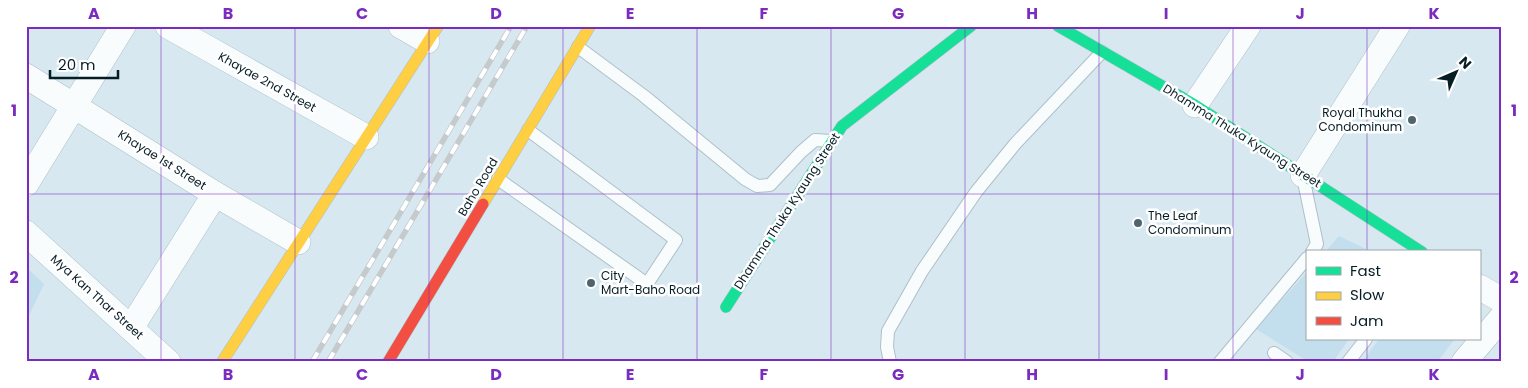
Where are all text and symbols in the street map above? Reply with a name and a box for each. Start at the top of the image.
text: A [88,2,100,25]
text: B [223,2,233,25]
text: C [356,2,368,25]
text: D [490,2,502,25]
text: E [626,2,634,25]
text: F [760,2,769,25]
text: G [892,2,904,25]
text: H [1026,2,1038,25]
text: I [1164,2,1168,25]
text: J [1295,2,1305,25]
text: K [1428,2,1440,25]
scale bar [50,48,118,80]
street label: Khayae 2nd Street [215,48,319,116]
north arrow [1430,48,1480,98]
text: N [1454,52,1476,74]
text: 20 m [58,54,96,75]
street label: Dhamma Thuka Kyaung Street [1160,80,1325,191]
text: 1 [11,99,17,122]
text: 1 [1511,99,1517,122]
place label: Royal Thukha Condominum [1319,104,1402,135]
marker: Royal Thukha Condominum [1406,114,1418,126]
street label: Khayae 1st Street [115,126,210,194]
street label: Dhamma Thuka Kyaung Street [729,129,844,292]
street label: Baho Road [453,154,502,219]
place label: The Leaf Condominum [1148,207,1231,238]
marker: The Leaf Condominum [1132,217,1144,229]
street label: Mya Kan Thar Street [47,250,148,343]
legend [1306,250,1480,340]
text: Fast [1350,260,1381,281]
text: 2 [9,266,19,289]
text: 2 [1509,266,1519,289]
place label: City Mart-Baho Road [601,267,700,298]
marker: City Mart-Baho Road [585,277,597,289]
text: Slow [1350,284,1385,305]
text: Jam [1350,310,1384,331]
text: A [88,363,100,386]
text: B [223,363,233,386]
text: C [356,363,368,386]
text: D [490,363,502,386]
text: E [626,363,634,386]
text: F [760,363,769,386]
text: G [892,363,904,386]
text: H [1026,363,1038,386]
text: I [1164,363,1168,386]
text: J [1295,363,1305,386]
text: K [1428,363,1440,386]

